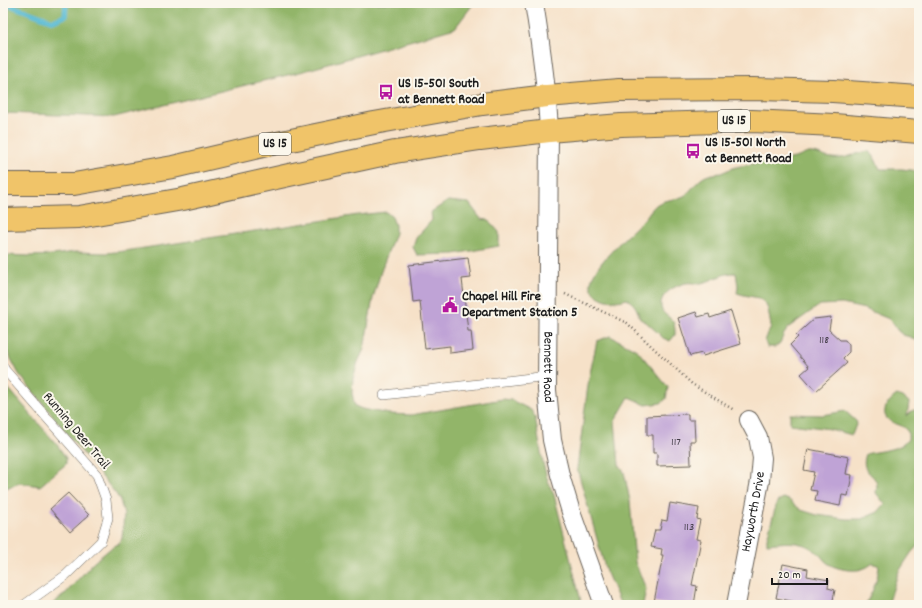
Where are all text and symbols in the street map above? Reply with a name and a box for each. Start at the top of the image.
place label: US 15-501 South at Bennett Road [398,74,485,110]
bus stop icon: US 15-501 South at Bennett Road [377,83,395,101]
road number: US 15 [718,110,750,132]
road number: US 15 [259,133,291,155]
place label: US 15-501 North at Bennett Road [705,133,792,169]
bus stop icon: US 15-501 North at Bennett Road [684,142,702,160]
place label: Chapel Hill Fire Department Station 5 [462,287,578,323]
public building icon: Chapel Hill Fire Department Station 5 [441,296,459,314]
street label: Bennett Road [537,331,558,404]
house number: 118 [819,332,829,349]
street label: Running Deer Trail [38,388,115,474]
house number: 117 [671,434,681,451]
street label: Hayworth Drive [736,471,771,554]
house number: 113 [684,519,694,536]
scale bar [772,560,827,586]
text: 20 m [778,567,801,584]

